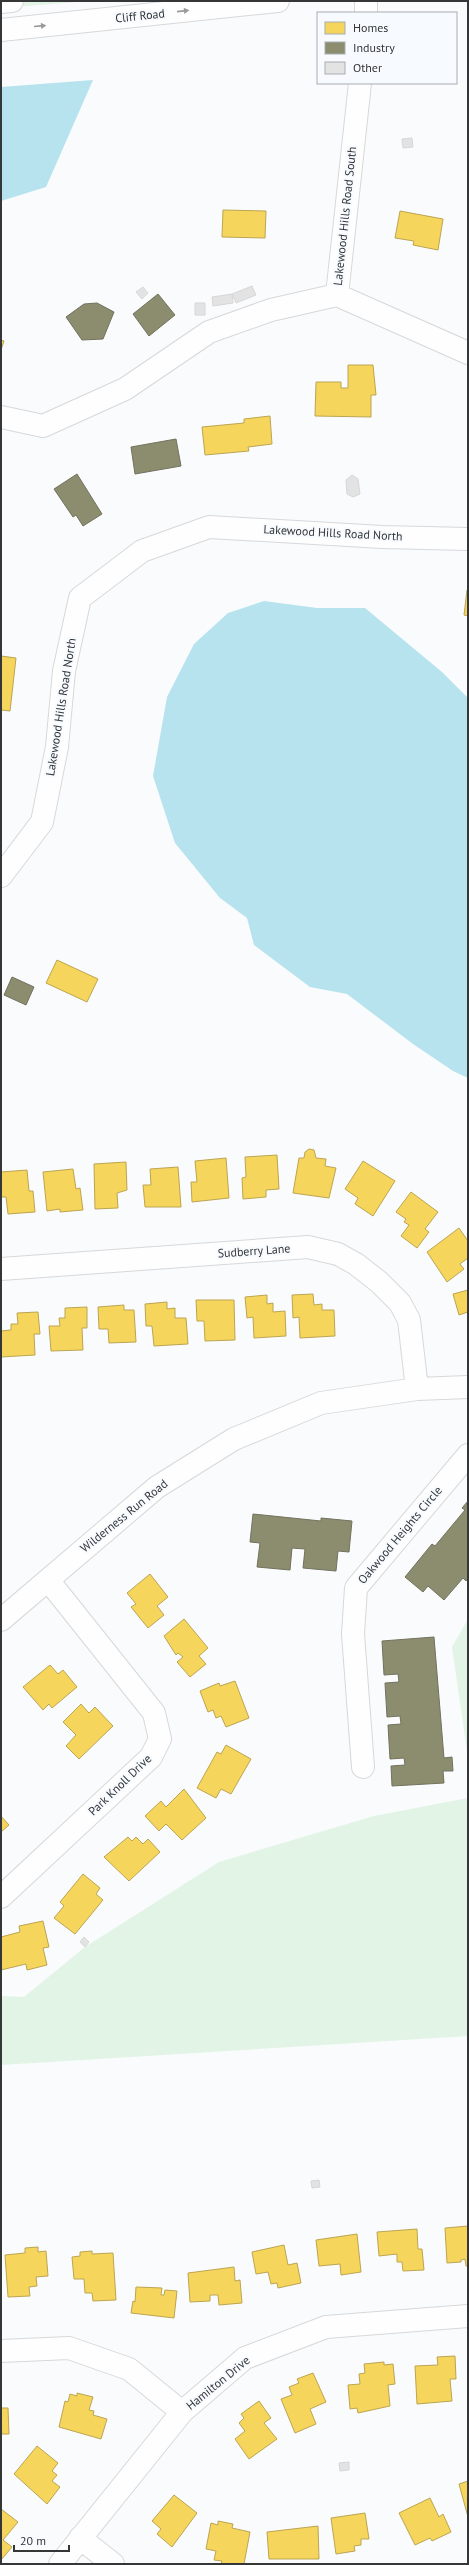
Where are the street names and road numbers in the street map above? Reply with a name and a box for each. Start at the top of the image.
street label: Cliff Road [114,5,166,26]
street label: Lakewood Hills Road South [330,146,359,286]
street label: Lakewood Hills Road North [263,521,403,544]
street label: Lakewood Hills Road North [42,637,79,777]
street label: Sudberry Lane [217,1240,291,1261]
street label: Wilderness Run Road [77,1476,170,1555]
street label: Oakwood Heights Circle [354,1483,445,1587]
street label: Park Knoll Drive [85,1751,154,1819]
street label: Hamilton Drive [183,2352,253,2413]

